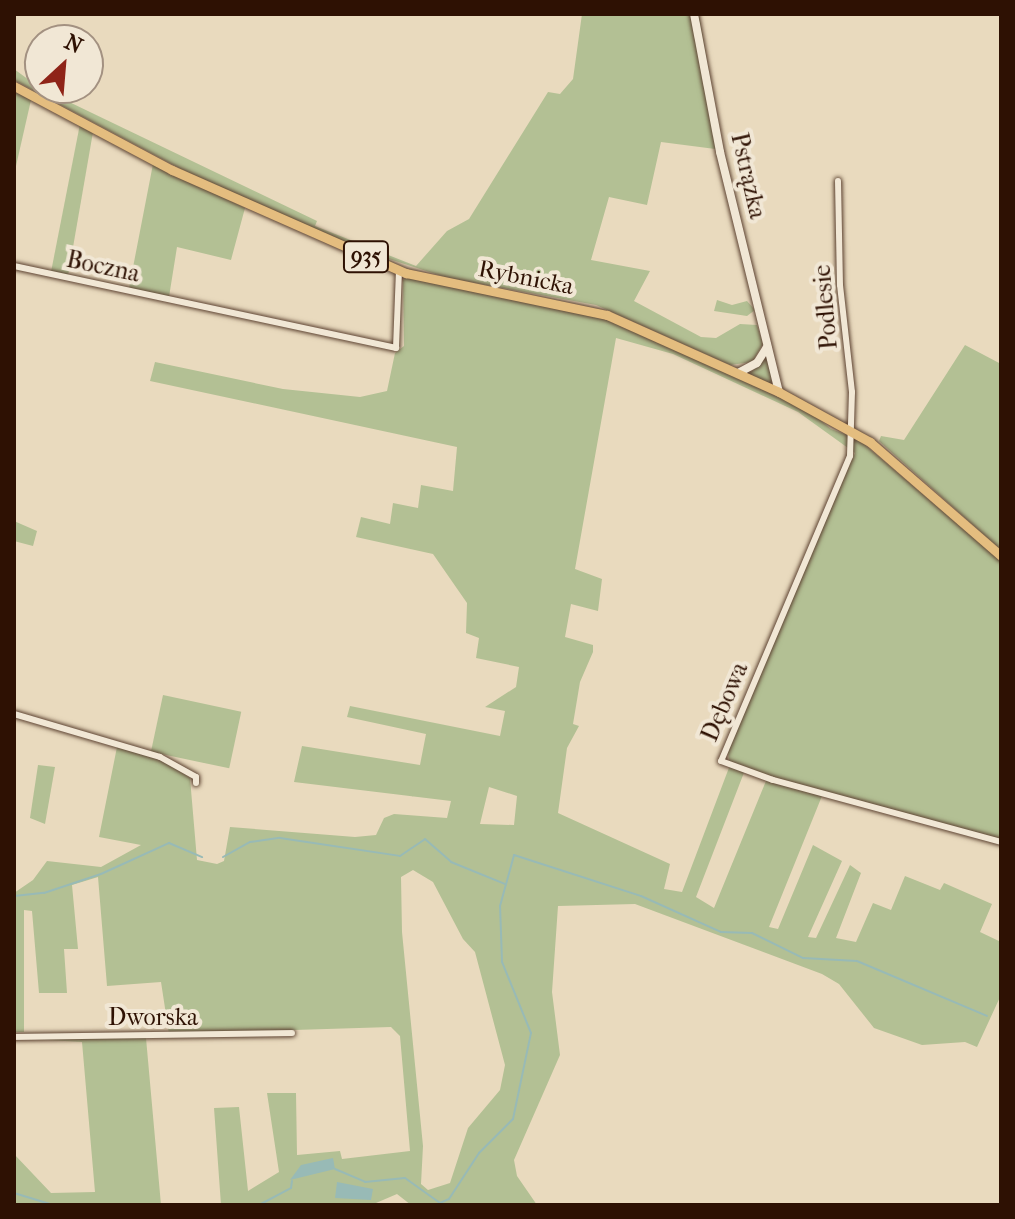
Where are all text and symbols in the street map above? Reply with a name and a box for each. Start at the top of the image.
north arrow [24,24,104,104]
text: N [60,29,87,60]
street label: Pstrązka [724,130,772,222]
road number: 935 [342,239,390,275]
street label: Boczna [64,245,142,289]
street label: Rybnicka [476,255,576,301]
street label: Podlesie [808,263,844,351]
street label: Dębowa [696,658,754,746]
street label: Dworska [108,1004,198,1032]

